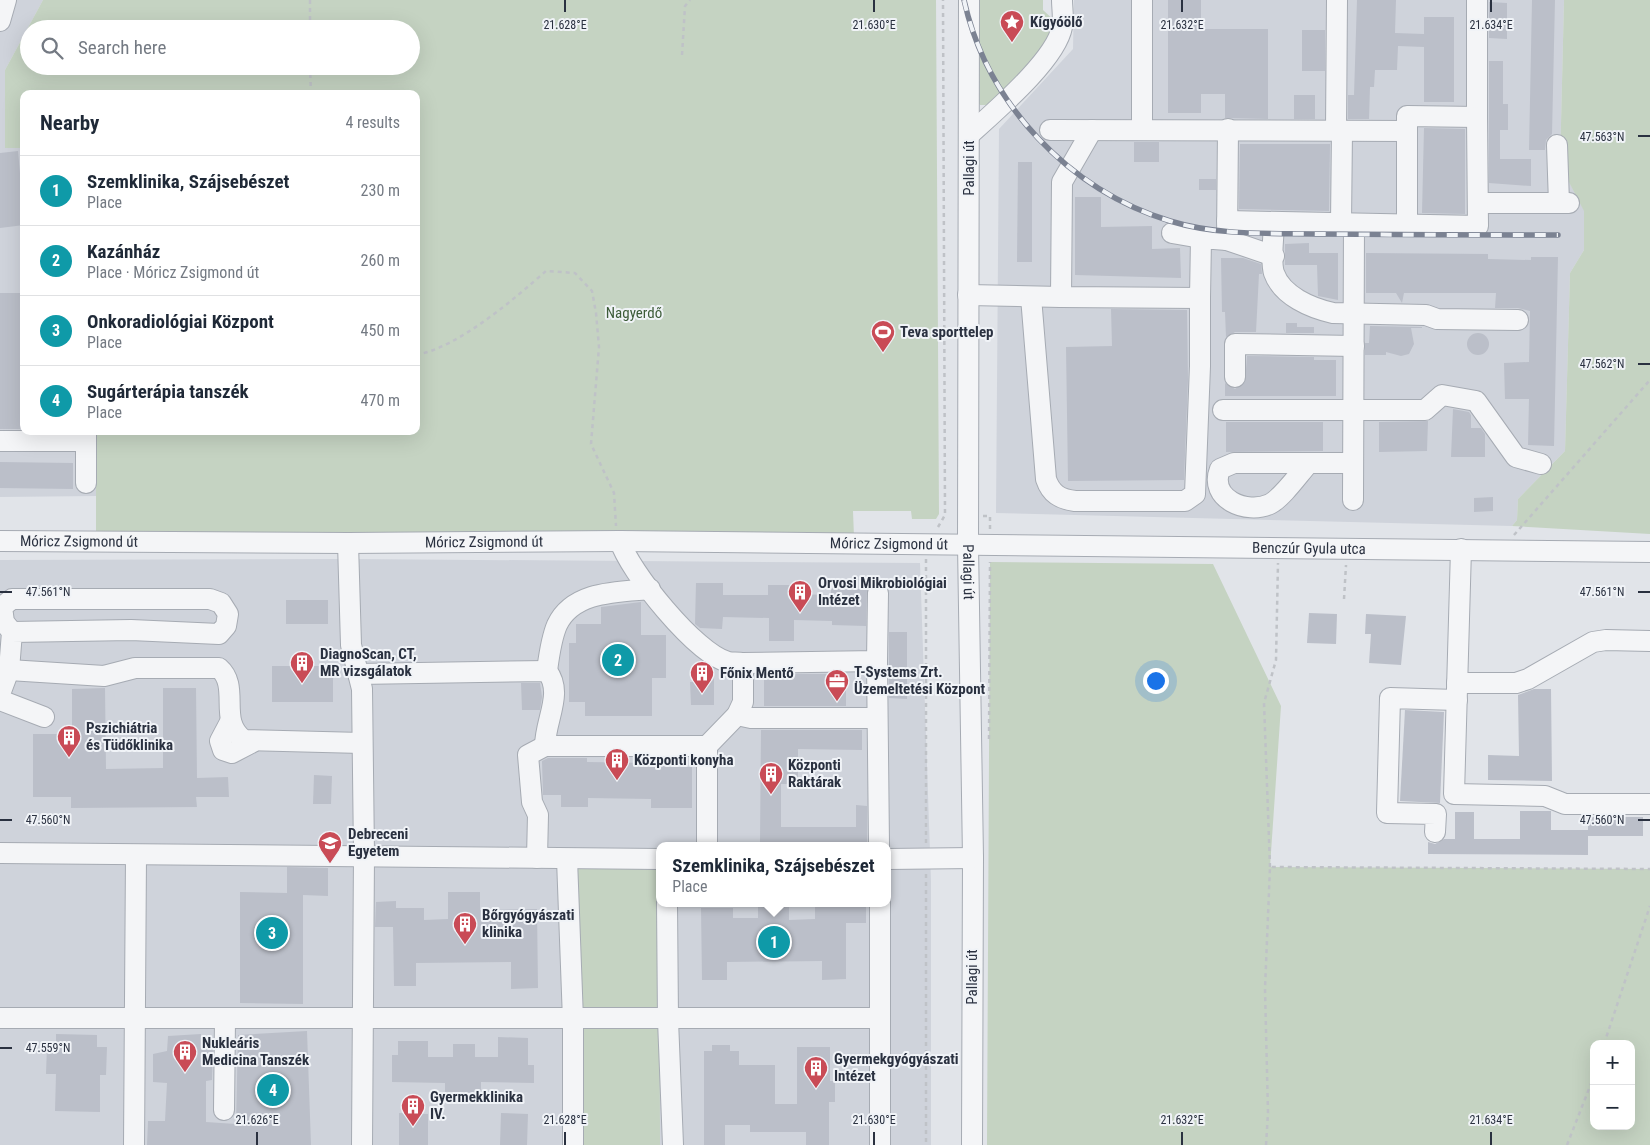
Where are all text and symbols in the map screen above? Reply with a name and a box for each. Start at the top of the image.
place icon: Kígyóölő [999,9,1025,43]
place label: Kígyóölő [1030,13,1083,31]
text: 21.628°E [543,18,587,32]
text: 21.630°E [852,18,896,32]
text: 21.632°E [1160,18,1204,32]
text: 21.634°E [1469,18,1513,32]
search box [20,20,420,75]
icon: search [38,34,66,62]
text: Search here [78,36,166,59]
text: Nearby [40,111,99,135]
text: 4 results [345,113,400,132]
text: 47.563°N [1580,130,1624,144]
street label: Pallagi út [960,140,978,196]
text: Szemklinika, Szájsebészet [87,170,289,193]
text: 1 [52,181,60,200]
text: 230 m [361,181,400,200]
text: Place [87,193,122,212]
text: Kazánház [87,240,160,263]
text: 2 [52,251,60,270]
text: 260 m [361,251,400,270]
text: Place · Móricz Zsigmond út [87,263,259,282]
park label: Nagyerdő [606,304,662,322]
text: Onkoradiológiai Központ [87,310,274,333]
sports icon: Teva sporttelep [870,319,896,353]
text: 3 [52,321,60,340]
text: 450 m [361,321,400,340]
place label: Teva sporttelep [900,323,994,341]
text: Place [87,333,122,352]
text: 47.562°N [1580,357,1624,371]
text: Sugárterápia tanszék [87,380,249,403]
text: 4 [52,391,60,410]
text: 470 m [361,391,400,410]
text: Place [87,403,122,422]
street label: Móricz Zsigmond út [20,532,138,551]
street label: Móricz Zsigmond út [425,533,543,551]
street label: Móricz Zsigmond út [830,534,948,554]
street label: Benczúr Gyula utca [1252,539,1366,558]
street label: Pallagi út [959,544,978,600]
place label: Orvosi Mikrobiológiai Intézet [818,574,947,609]
building icon: Orvosi Mikrobiológiai Intézet [787,579,813,613]
text: 47.561°N [26,585,70,599]
text: 47.561°N [1580,585,1624,599]
pin: 2 [602,641,634,679]
place label: DiagnoScan, CT, MR vizsgálatok [320,645,417,680]
building icon: DiagnoScan, CT, MR vizsgálatok [289,650,315,684]
building icon: Főnix Mentő [689,660,715,694]
place label: T-Systems Zrt. Üzemeltetési Központ [854,663,986,698]
place label: Főnix Mentő [720,664,794,682]
office icon: T-Systems Zrt. Üzemeltetési Központ [824,668,850,702]
your location [1143,668,1169,694]
place label: Pszichiátria és Tüdőklinika [86,719,173,754]
building icon: Pszichiátria és Tüdőklinika [56,724,82,758]
building icon: Központi konyha [604,747,630,781]
place label: Központi konyha [634,751,734,769]
place label: Központi Raktárak [788,756,842,791]
building icon: Központi Raktárak [758,761,784,795]
text: 47.560°N [26,813,70,827]
text: 47.560°N [1580,813,1624,827]
place label: Debreceni Egyetem [348,825,408,860]
school or university icon: Debreceni Egyetem [317,830,343,864]
popup [656,842,891,907]
text: Szemklinika, Szájsebészet [672,854,875,877]
text: Place [672,877,707,896]
place label: Bőrgyógyászati klinika [482,906,575,941]
building icon: Bőrgyógyászati klinika [452,911,478,945]
pin: 3 [256,914,288,952]
pin: 1 [758,923,790,961]
street label: Pallagi út [963,949,981,1005]
place label: Nukleáris Medicina Tanszék [202,1034,310,1069]
building icon: Nukleáris Medicina Tanszék [172,1039,198,1073]
map controls [1590,1040,1635,1130]
button: + [1590,1040,1635,1085]
text: 47.559°N [26,1041,70,1055]
place label: Gyermekgyógyászati Intézet [834,1050,959,1085]
building icon: Gyermekgyógyászati Intézet [803,1055,829,1089]
pin: 4 [257,1071,289,1109]
button: − [1590,1085,1635,1130]
place label: Gyermekklinika IV. [430,1088,523,1123]
building icon: Gyermekklinika IV. [400,1093,426,1127]
text: 21.626°E [235,1113,279,1127]
text: 21.628°E [543,1113,587,1127]
text: 21.630°E [852,1113,896,1127]
text: 21.632°E [1160,1113,1204,1127]
text: 21.634°E [1469,1113,1513,1127]

